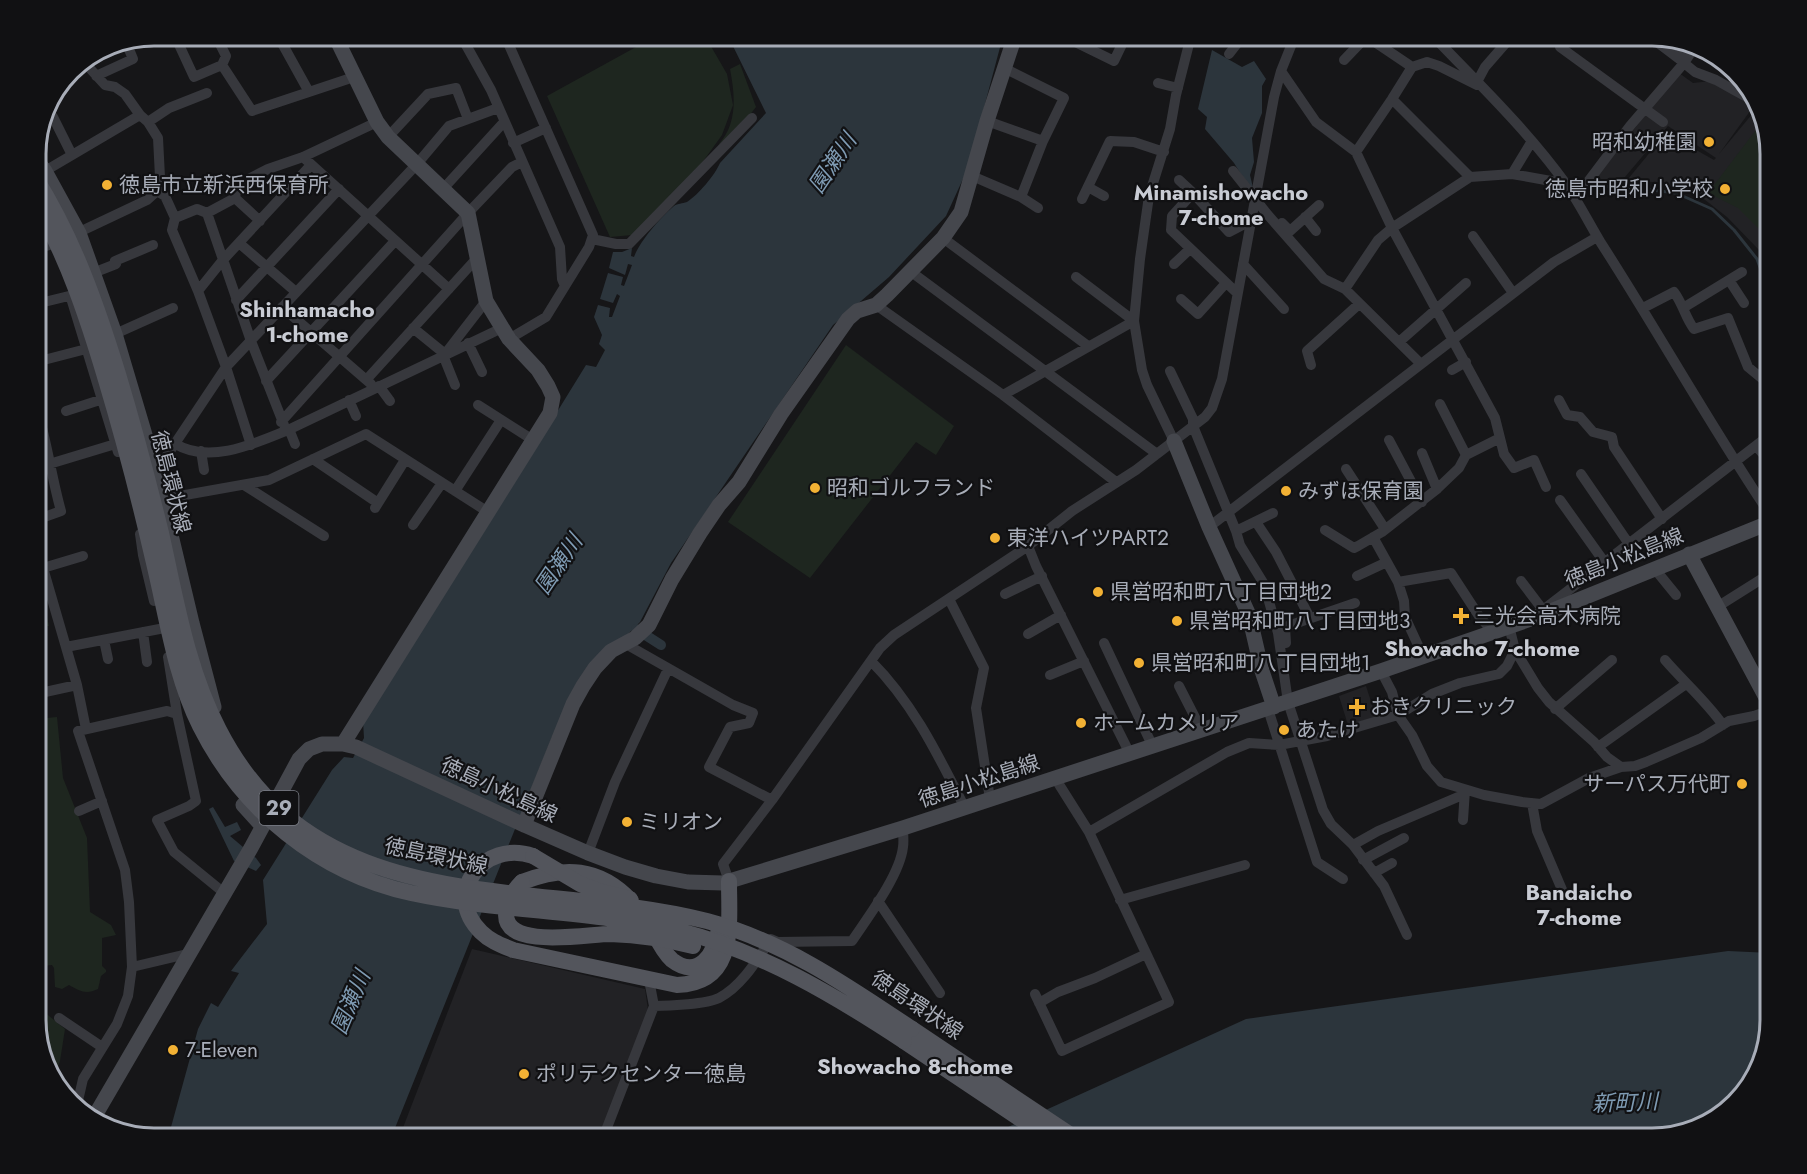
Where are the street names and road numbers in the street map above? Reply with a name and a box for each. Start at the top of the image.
street label: 徳島環状線 [144,427,198,537]
street label: 徳島小松島線 [1560,520,1688,596]
street label: 徳島小松島線 [914,747,1044,815]
street label: 徳島小松島線 [436,750,562,830]
road number: 29 [260,791,298,825]
street label: 徳島環状線 [382,830,490,882]
street label: 徳島環状線 [865,963,969,1047]

